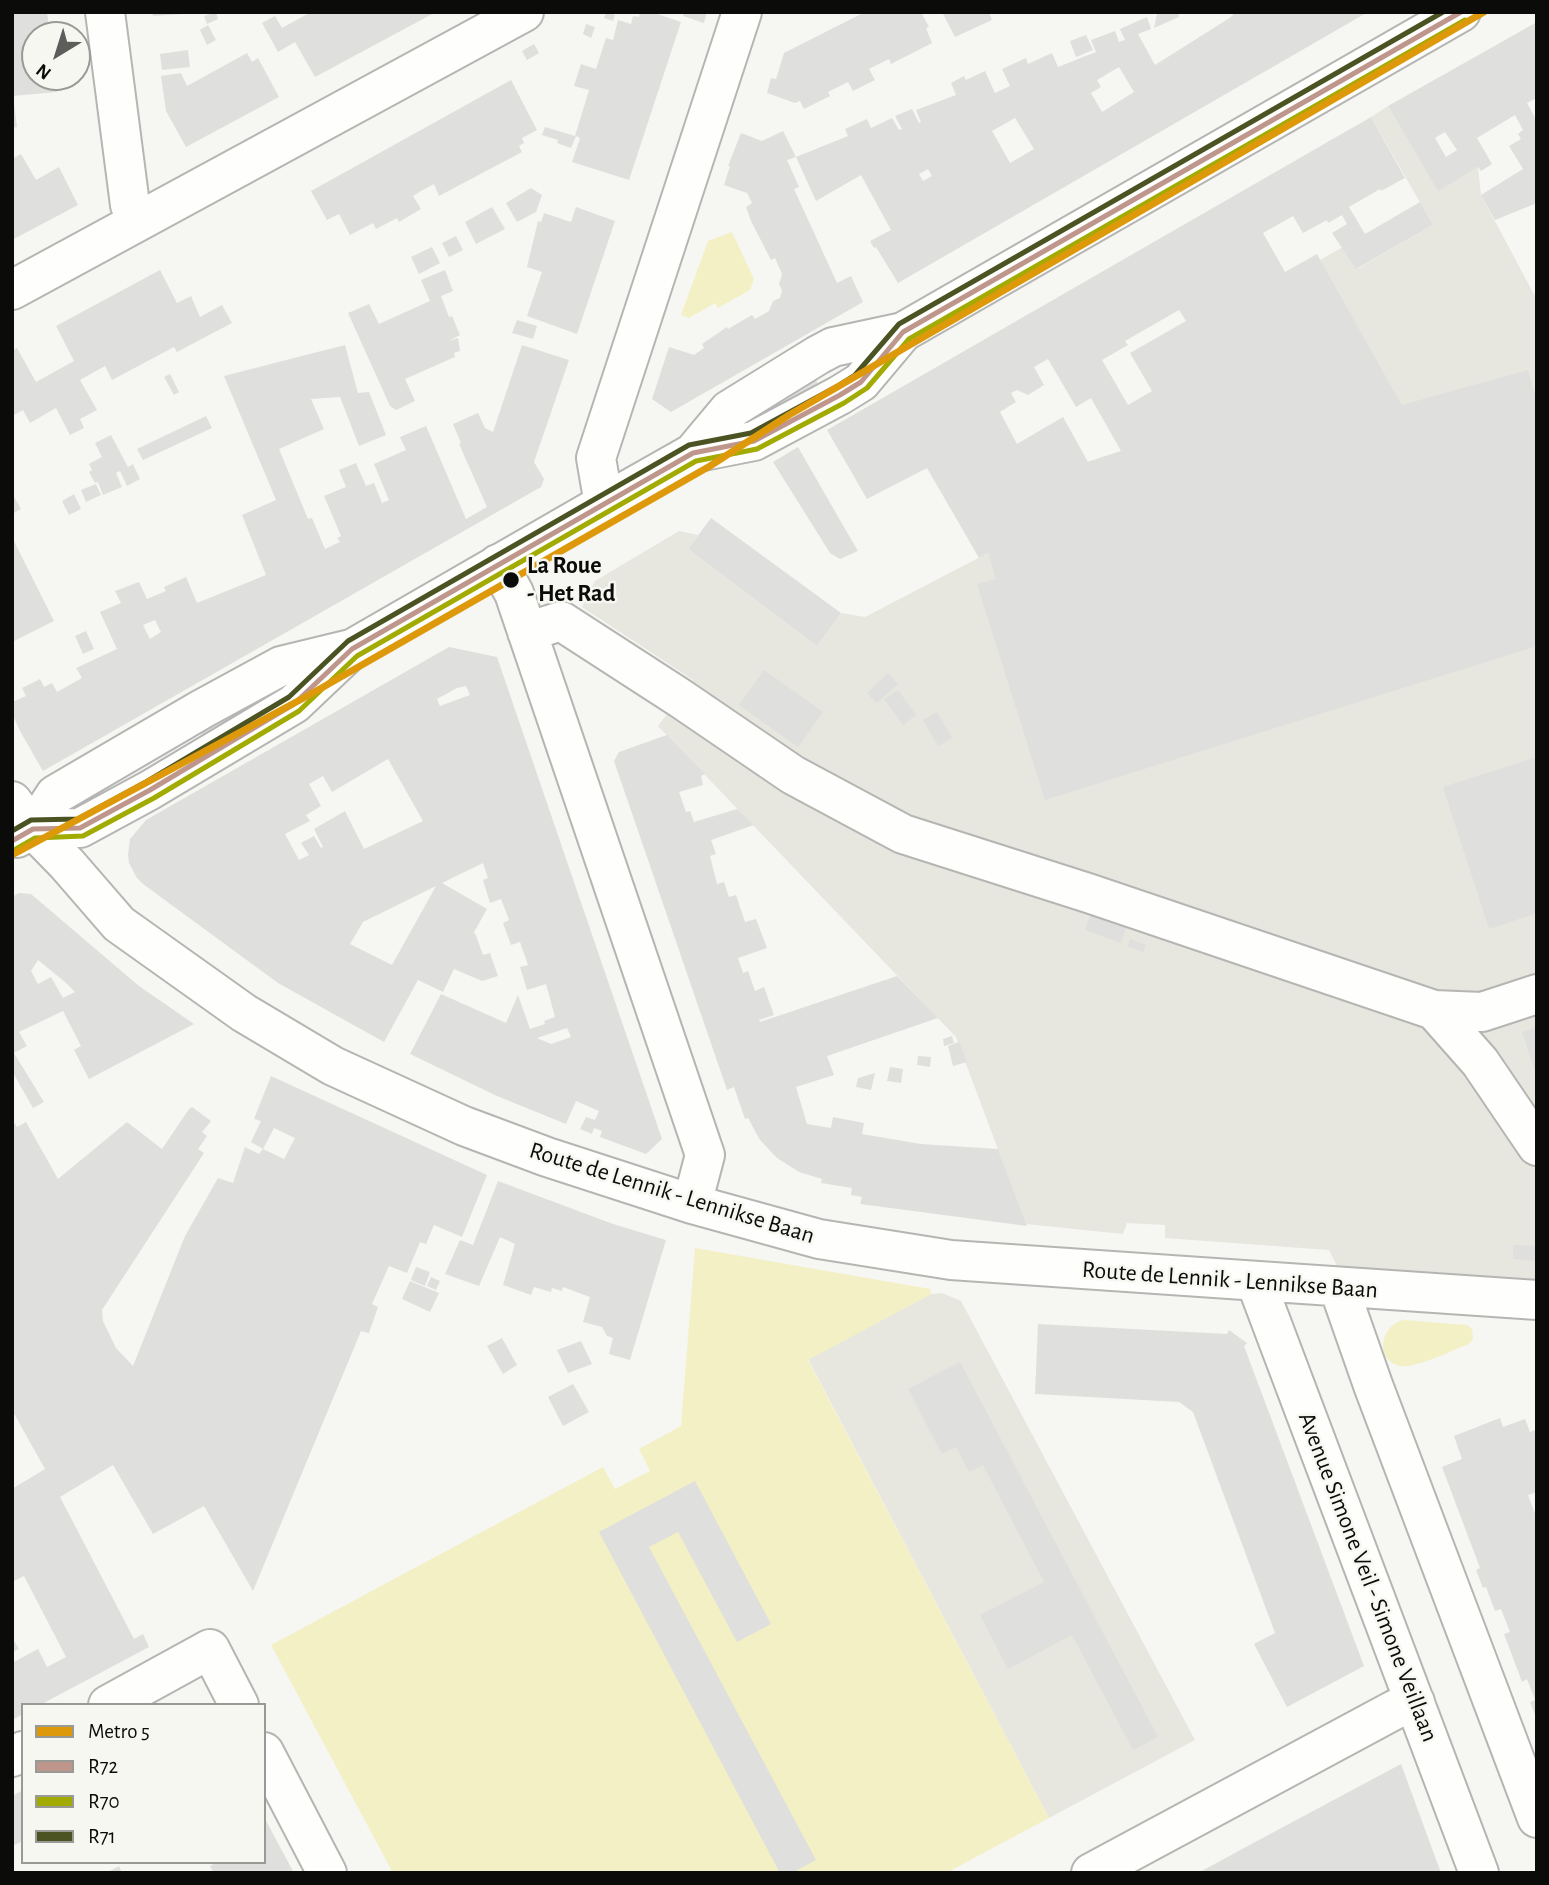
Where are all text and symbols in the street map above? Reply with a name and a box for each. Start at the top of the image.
north arrow [21,21,91,91]
text: N [33,60,55,83]
place label: La Roue - Het Rad [527,552,615,608]
marker: La Roue - Het Rad [501,570,521,590]
street label: Route de Lennik - Lennikse Baan [526,1136,818,1250]
street label: Route de Lennik - Lennikse Baan [1081,1255,1379,1305]
street label: Avenue Simone Veil - Simone Veillaan [1292,1408,1444,1746]
legend [21,1703,266,1864]
text: Metro 5 [88,1721,150,1742]
text: R72 [88,1756,118,1777]
text: R70 [88,1791,120,1812]
text: R71 [88,1826,116,1847]

